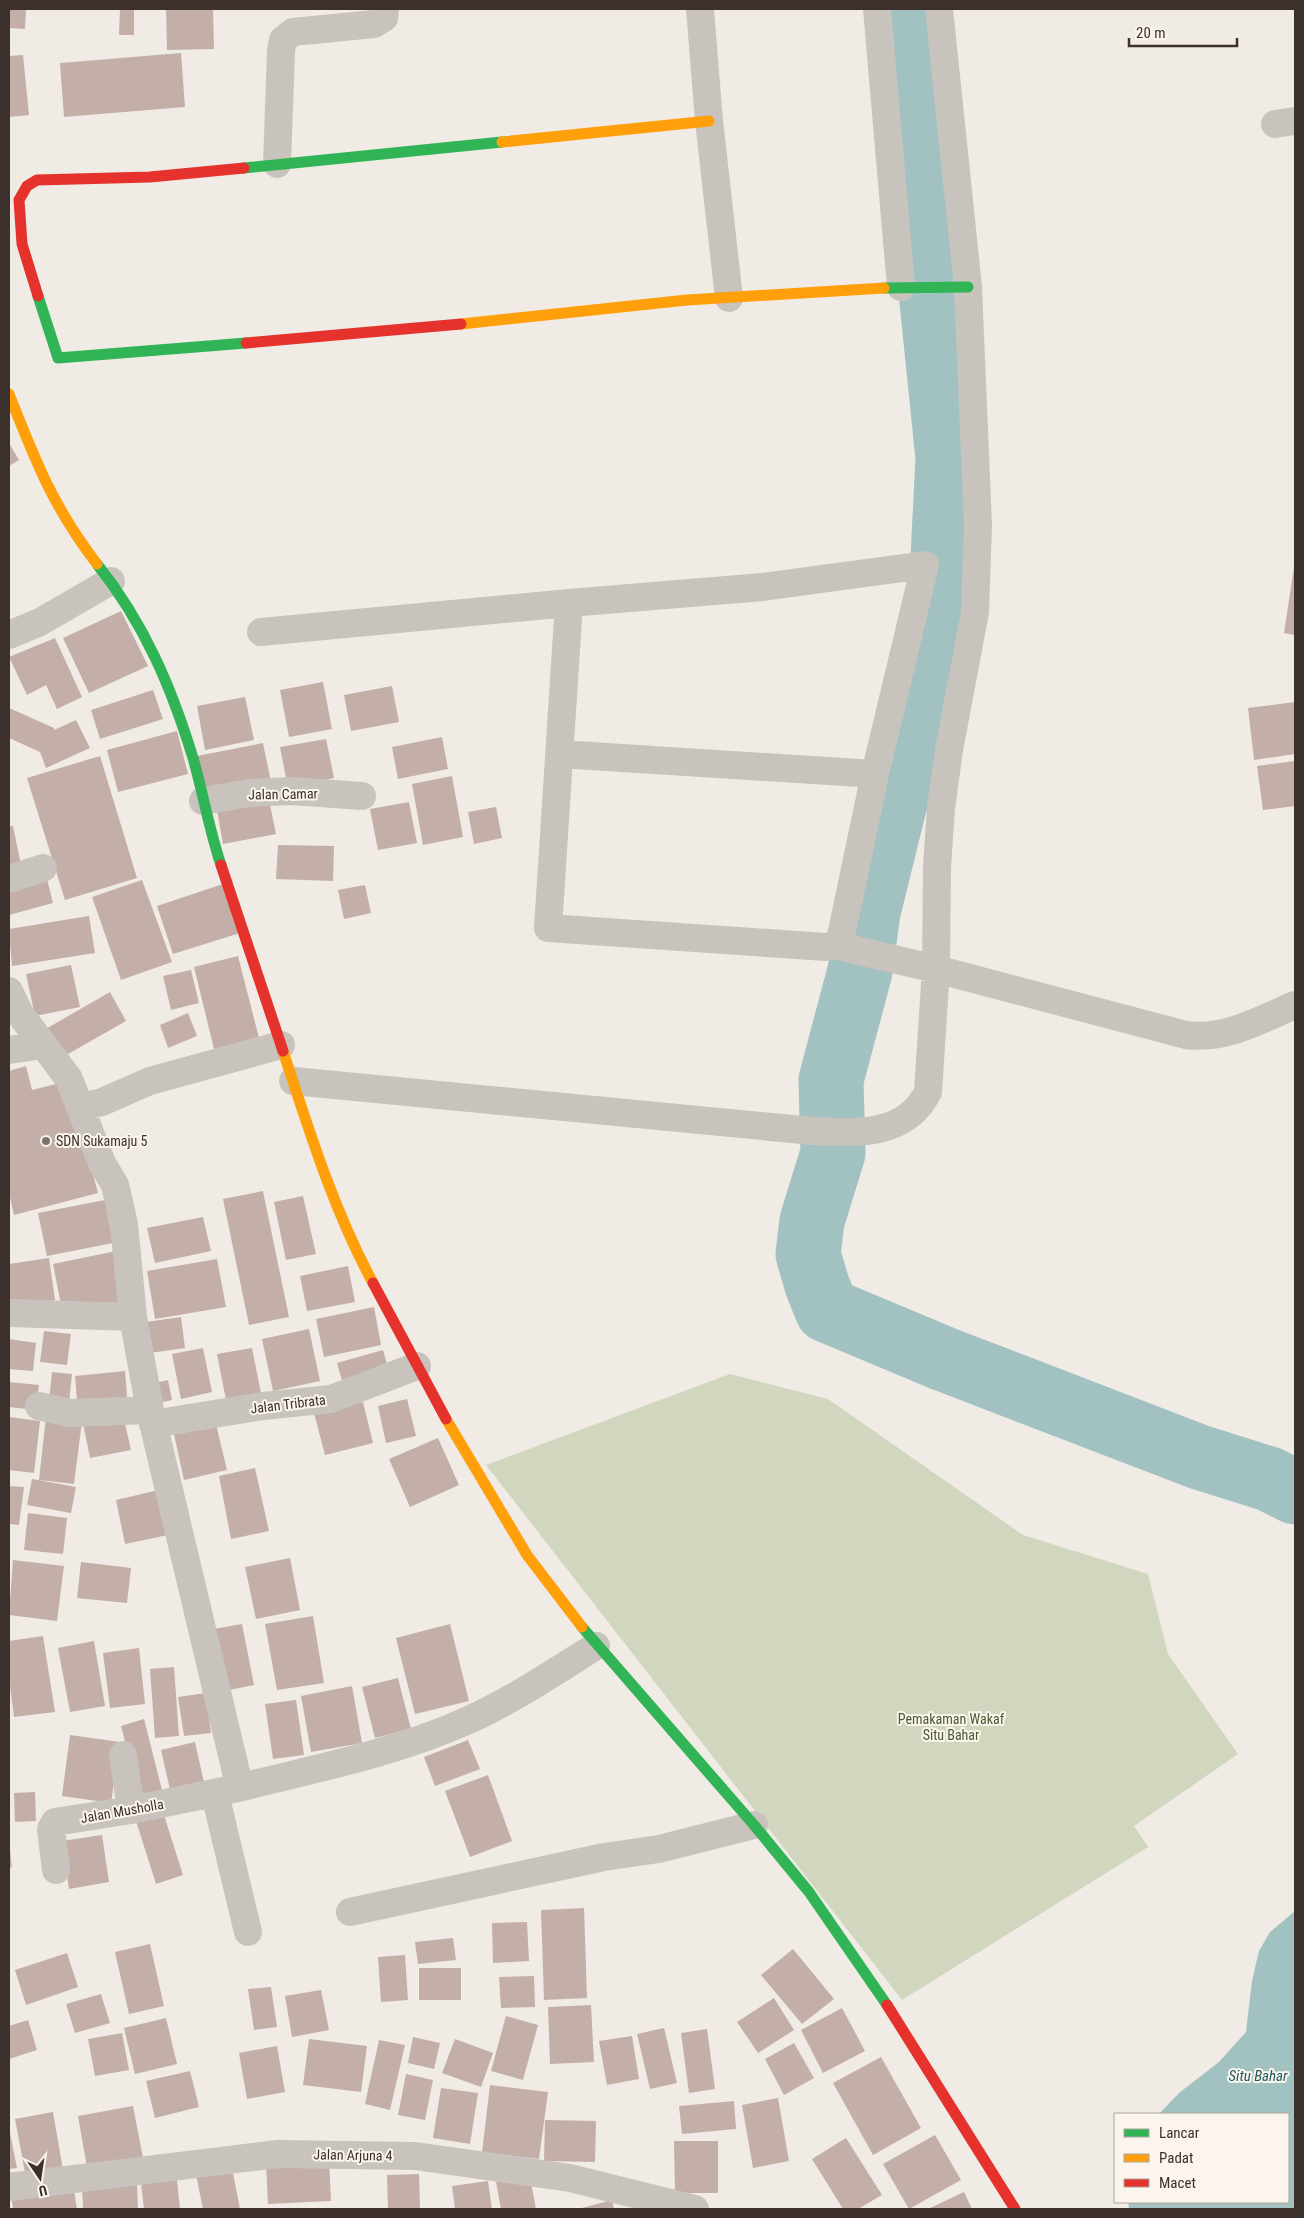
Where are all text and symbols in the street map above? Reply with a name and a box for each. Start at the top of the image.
scale bar [1129,15,1236,47]
text: 20 m [1136,24,1166,42]
street label: Jalan Camar [248,785,318,803]
place label: SDN Sukamaju 5 [56,1133,148,1149]
marker: SDN Sukamaju 5 [40,1135,52,1147]
street label: Jalan Tribrata [249,1391,327,1417]
park label: Pemakaman Wakaf Situ Bahar [898,1711,1005,1743]
street label: Jalan Musholla [79,1796,165,1826]
water label: Situ Bahar [1229,2067,1288,2085]
legend [1114,2113,1289,2203]
text: Lancar [1159,2124,1200,2142]
street label: Jalan Arjuna 4 [313,2146,393,2164]
text: Padat [1159,2149,1193,2167]
north arrow [15,2153,65,2203]
text: Macet [1159,2174,1196,2192]
text: U [37,2182,49,2199]

